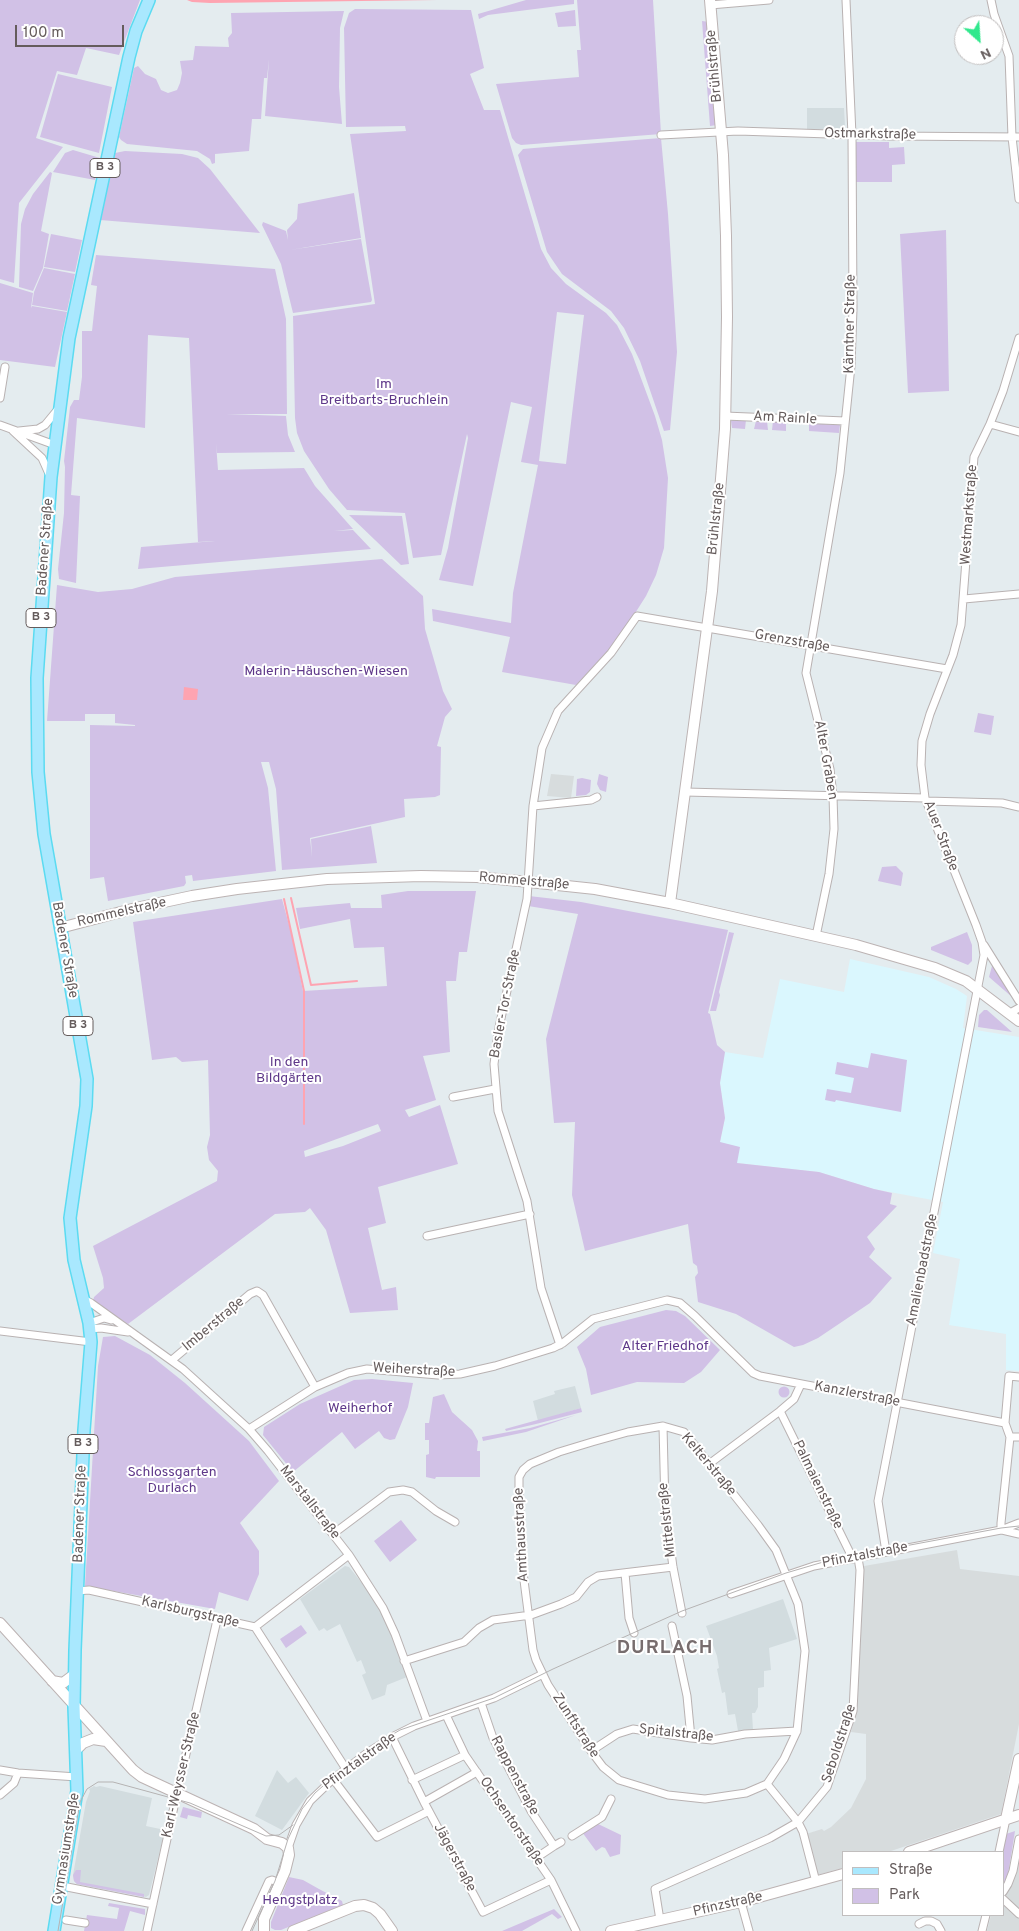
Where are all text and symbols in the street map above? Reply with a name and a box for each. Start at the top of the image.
scale bar [18,15,126,47]
north arrow [954,15,1004,65]
text: 100 m [23,24,64,43]
street label: Brühlstraße [703,29,727,103]
text: N [977,43,994,63]
street label: Ostmarkstraße [824,126,916,144]
road number: B 3 [90,158,120,178]
street label: Kärntner Straße [842,274,860,374]
park label: Im Breitbarts-Bruchlein [320,377,448,410]
street label: Am Rainle [753,409,817,429]
street label: Westmarkstraße [958,464,982,566]
street label: Brühlstraße [705,482,729,556]
street label: Badener Straße [34,498,58,596]
road number: B 3 [26,608,56,628]
street label: Grenzstraße [753,627,831,657]
park label: Malerin-Häuschen-Wiesen [244,664,408,680]
street label: Alter Graben [810,719,840,801]
street label: Auer Straße [919,798,961,874]
street label: Rommelstraße [478,870,570,894]
street label: Rommelstraße [76,895,168,931]
street label: Badener Straße [47,900,81,1000]
street label: Basler-Tor-Straße [487,948,525,1060]
road number: B 3 [63,1016,93,1036]
park label: In den Bildgärten [256,1055,322,1088]
street label: Amalienbadstraße [904,1212,942,1328]
street label: Imberstraße [180,1294,248,1356]
park label: Alter Friedhof [622,1339,708,1355]
street label: Weiherstraße [372,1360,456,1382]
street label: Kanzlerstraße [813,1378,901,1412]
park label: Weiherhof [328,1401,392,1417]
street label: Kelterstraße [677,1430,739,1500]
road number: B 3 [68,1435,98,1454]
street label: Palmaienstraße [788,1438,846,1532]
street label: Marstallstraße [275,1463,343,1543]
street label: Badener Straße [71,1465,91,1563]
park label: Schlossgarten Durlach [127,1465,217,1498]
street label: Mittelstraße [656,1482,680,1558]
street label: Amthausstraße [511,1487,533,1583]
street label: Pfinztalstraße [821,1539,909,1573]
street label: Karlsburgstraße [139,1594,241,1632]
district label: DURLACH [616,1638,714,1660]
street label: Zunftstraße [548,1690,602,1762]
street label: Seboldstraße [819,1702,861,1786]
street label: Karl-Weysser-Straße [159,1710,205,1840]
street label: Spitalstraße [638,1722,714,1746]
street label: Pfinztalstraße [320,1730,400,1794]
street label: Rappenstraße [486,1734,542,1818]
street label: Ochsentorstraße [475,1774,547,1870]
street label: Gymnasiumstraße [50,1792,84,1906]
street label: Jägerstraße [429,1821,479,1895]
legend [842,1851,1004,1916]
text: Straße [889,1861,933,1880]
text: Park [889,1886,920,1905]
street label: Pfinzstraße [692,1889,764,1921]
park label: Hengstplatz [262,1893,338,1909]

